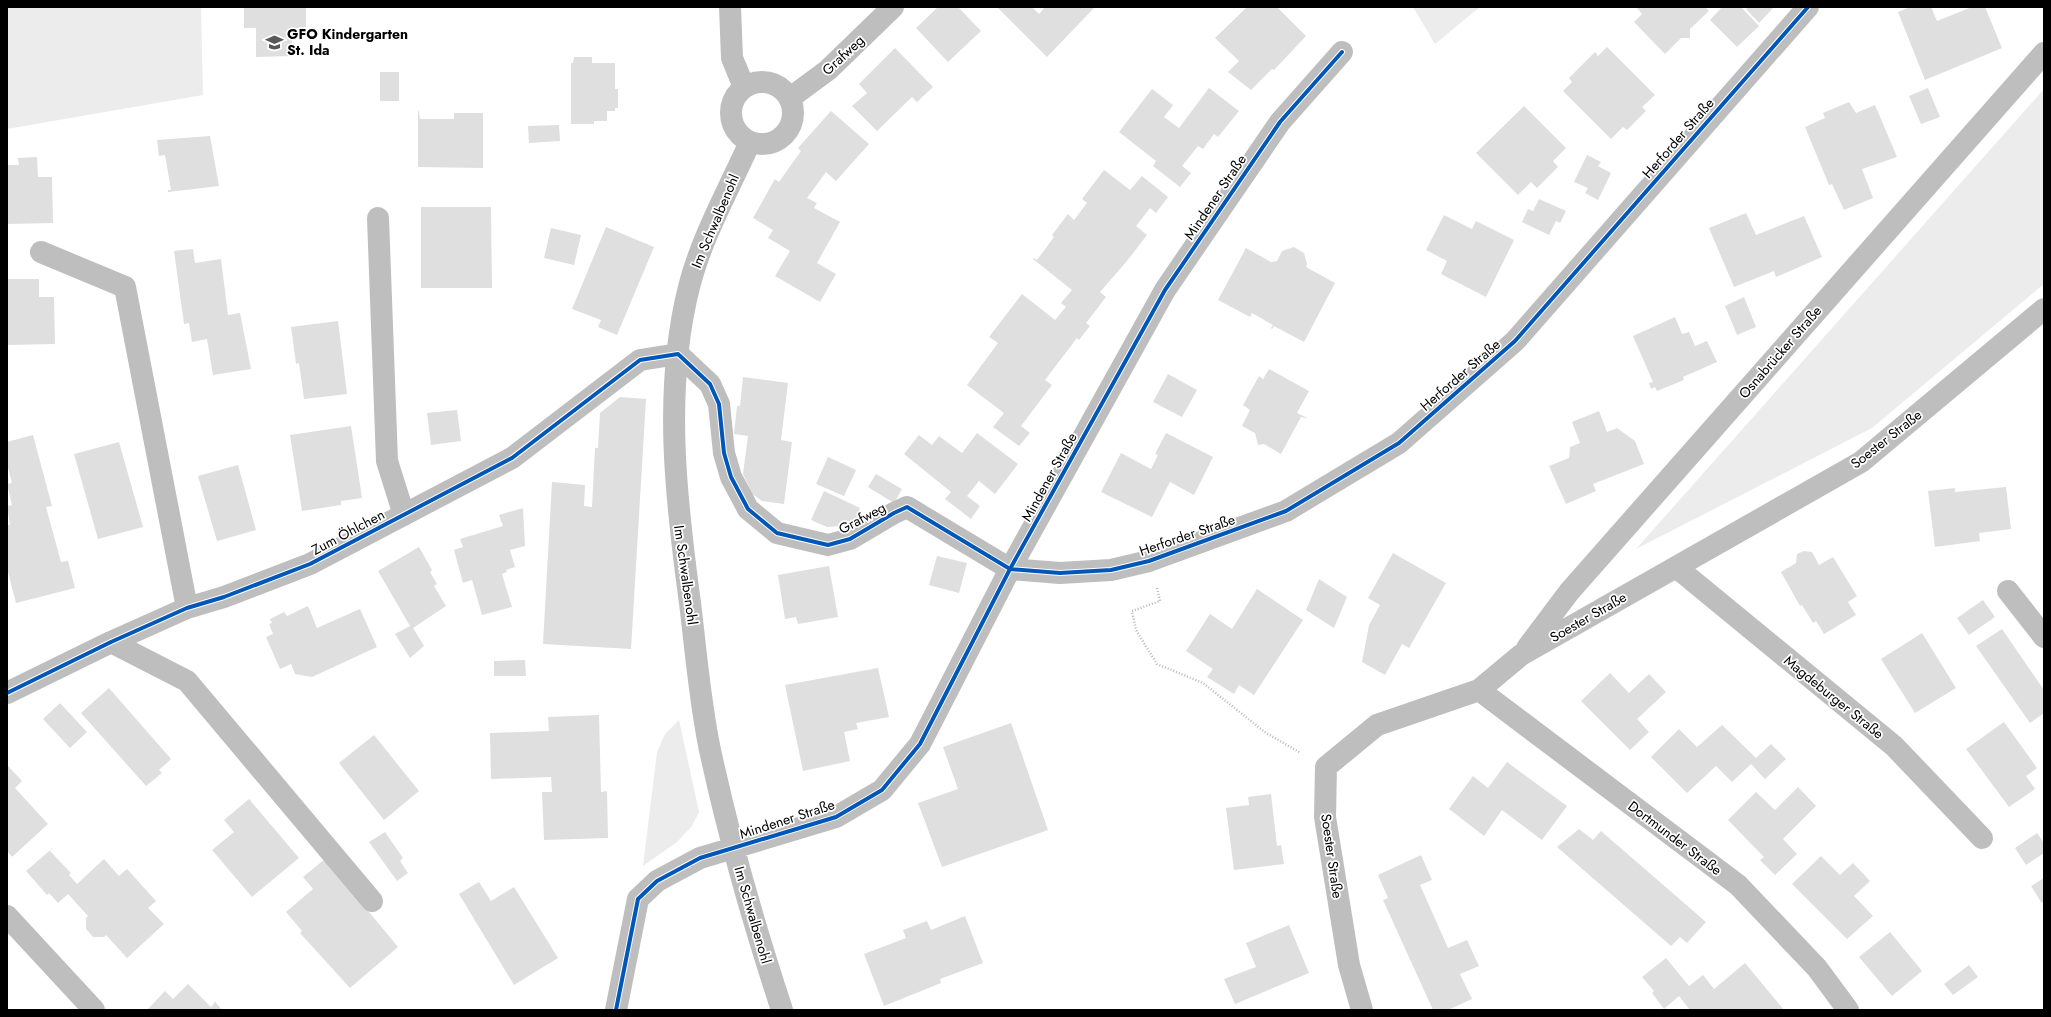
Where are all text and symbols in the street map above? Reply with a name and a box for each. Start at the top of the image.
place label: GFO Kindergarten St. Ida [287,24,408,60]
street label: Grafweg [818,30,868,80]
school or university icon: GFO Kindergarten St. Ida [264,32,284,52]
street label: Herforder Straße [1638,94,1718,182]
street label: Mindener Straße [1179,150,1251,244]
street label: Im Schwalbenohl [686,171,744,271]
street label: Osnabrücker Straße [1734,301,1826,403]
street label: Herforder Straße [1416,335,1504,415]
street label: Soester Straße [1846,405,1926,473]
street label: Mindener Straße [1016,429,1082,525]
street label: Grafweg [835,497,889,539]
street label: Zum Öhlchen [308,504,388,560]
street label: Herforder Straße [1136,509,1238,561]
street label: Im Schwalbenohl [669,524,703,626]
street label: Soester Straße [1546,587,1630,647]
street label: Magdeburger Straße [1780,651,1888,743]
street label: Mindener Straße [737,794,837,844]
street label: Dortmunder Straße [1624,796,1726,880]
street label: Soester Straße [1316,812,1348,900]
street label: Im Schwalbenohl [730,864,776,966]

